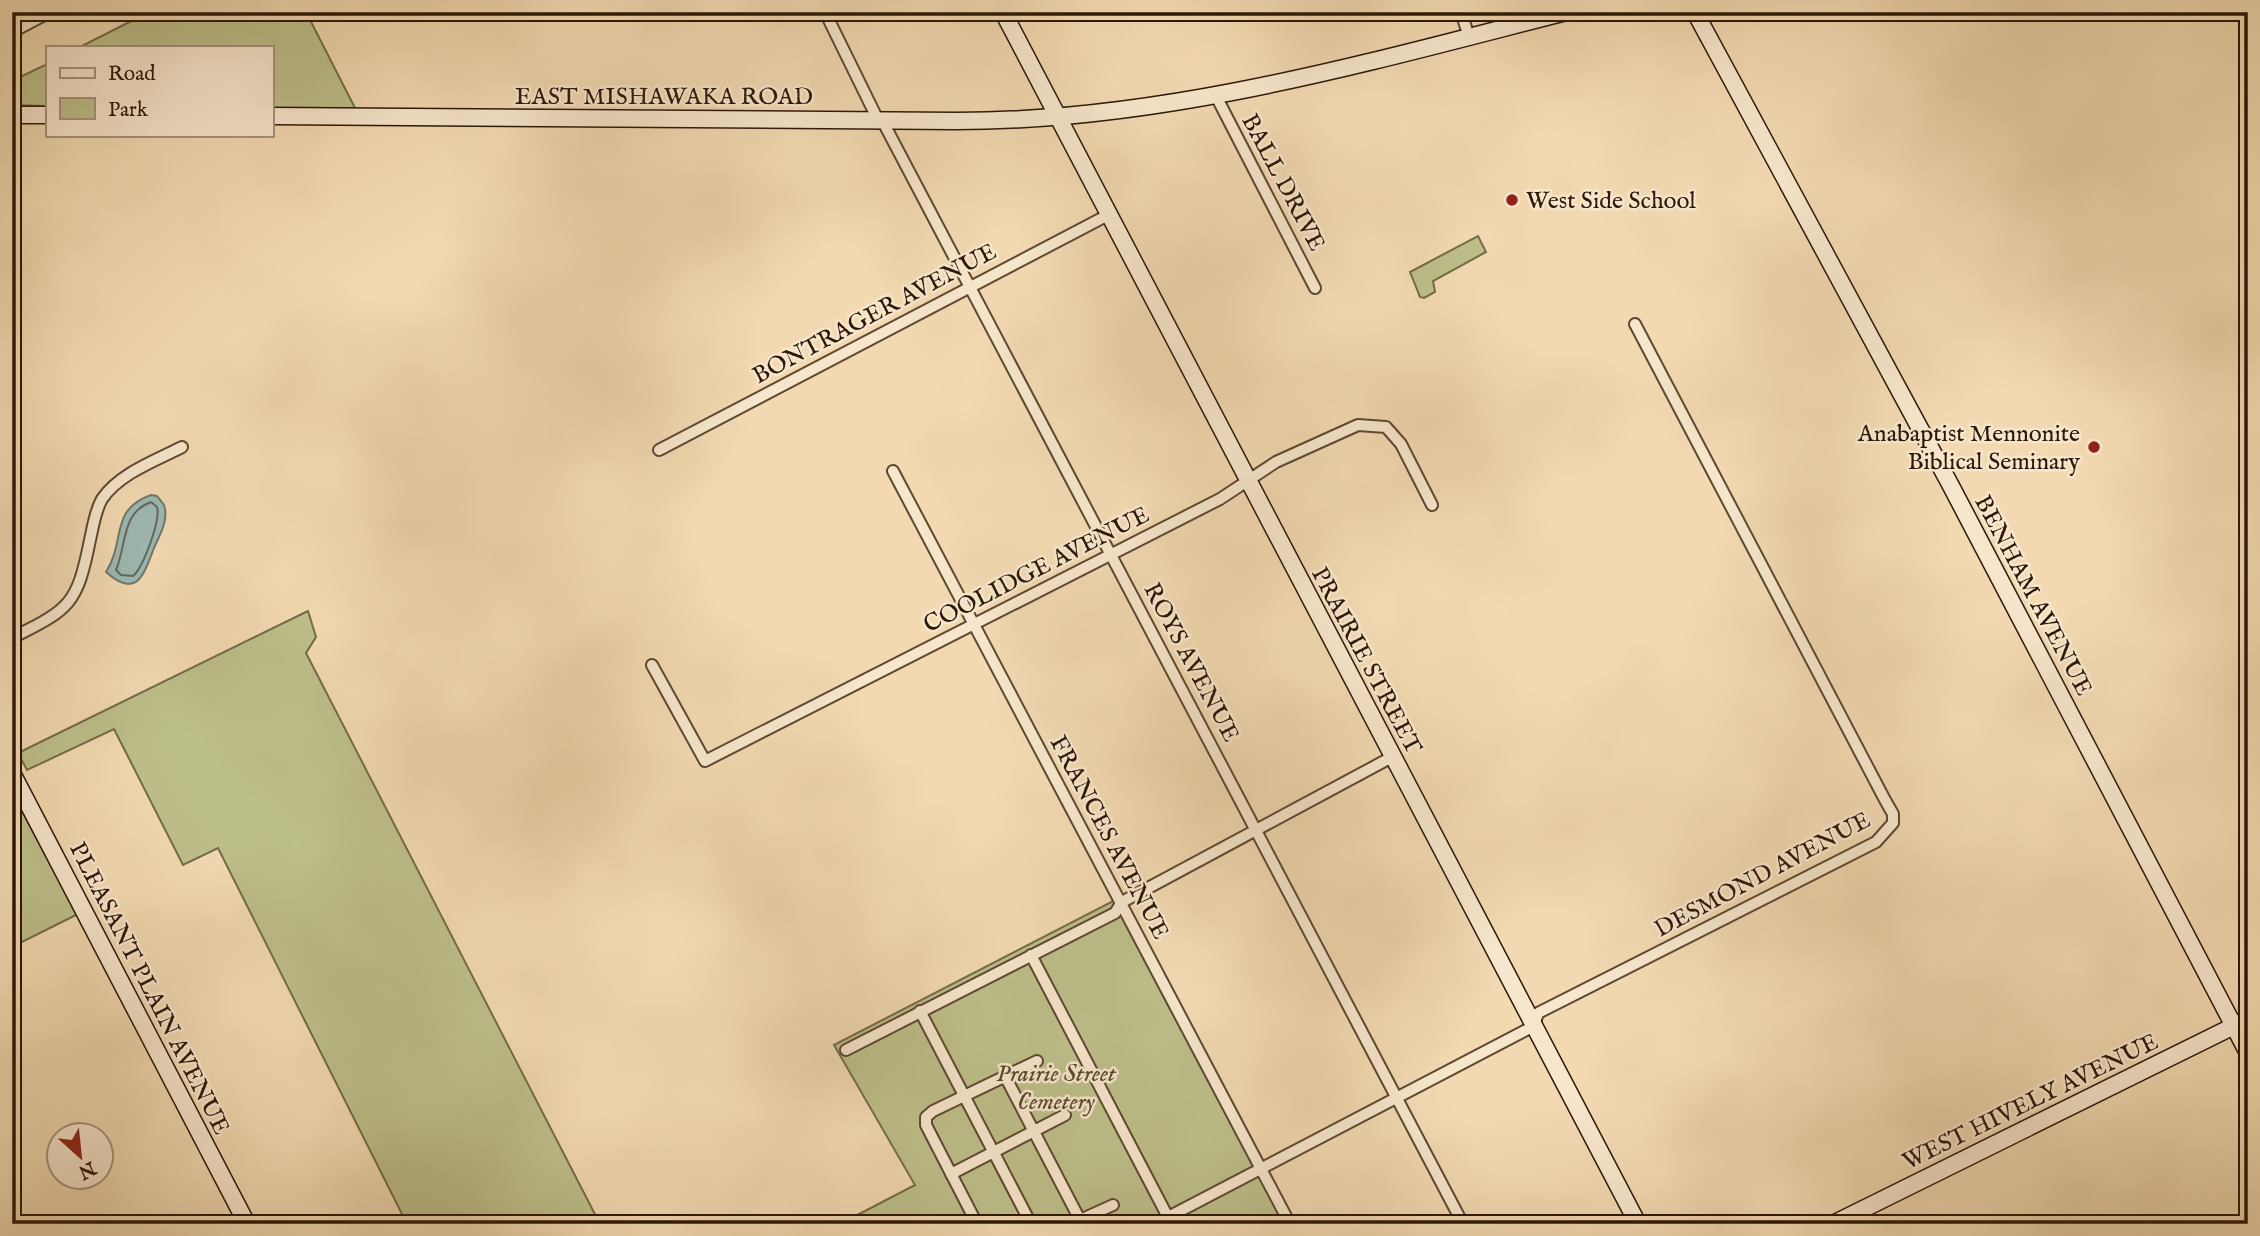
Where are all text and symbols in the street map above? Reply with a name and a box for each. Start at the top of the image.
legend [46,46,273,136]
text: Road [108,61,156,88]
street label: EAST MISHAWAKA ROAD [515,82,813,113]
text: Park [108,97,149,124]
street label: BALL DRIVE [1234,109,1332,257]
place label: West Side School [1526,186,1696,217]
marker: West Side School [1504,192,1520,208]
street label: BONTRAGER AVENUE [747,237,1002,392]
place label: Anabaptist Mennonite Biblical Seminary [1857,419,2080,478]
marker: Anabaptist Mennonite Biblical Seminary [2086,439,2102,455]
street label: BENHAM AVENUE [1967,490,2099,701]
street label: COOLIDGE AVENUE [919,500,1155,641]
street label: PRAIRIE STREET [1303,562,1428,760]
street label: ROYS AVENUE [1136,578,1246,748]
street label: FRANCES AVENUE [1042,730,1176,945]
street label: DESMOND AVENUE [1649,805,1876,945]
street label: PLEASANT PLAIN AVENUE [61,837,236,1140]
street label: WEST HIVELY AVENUE [1898,1027,2164,1178]
park label: Prairie Street Cemetery [996,1059,1117,1118]
north arrow [46,1120,116,1190]
text: N [74,1154,100,1184]

